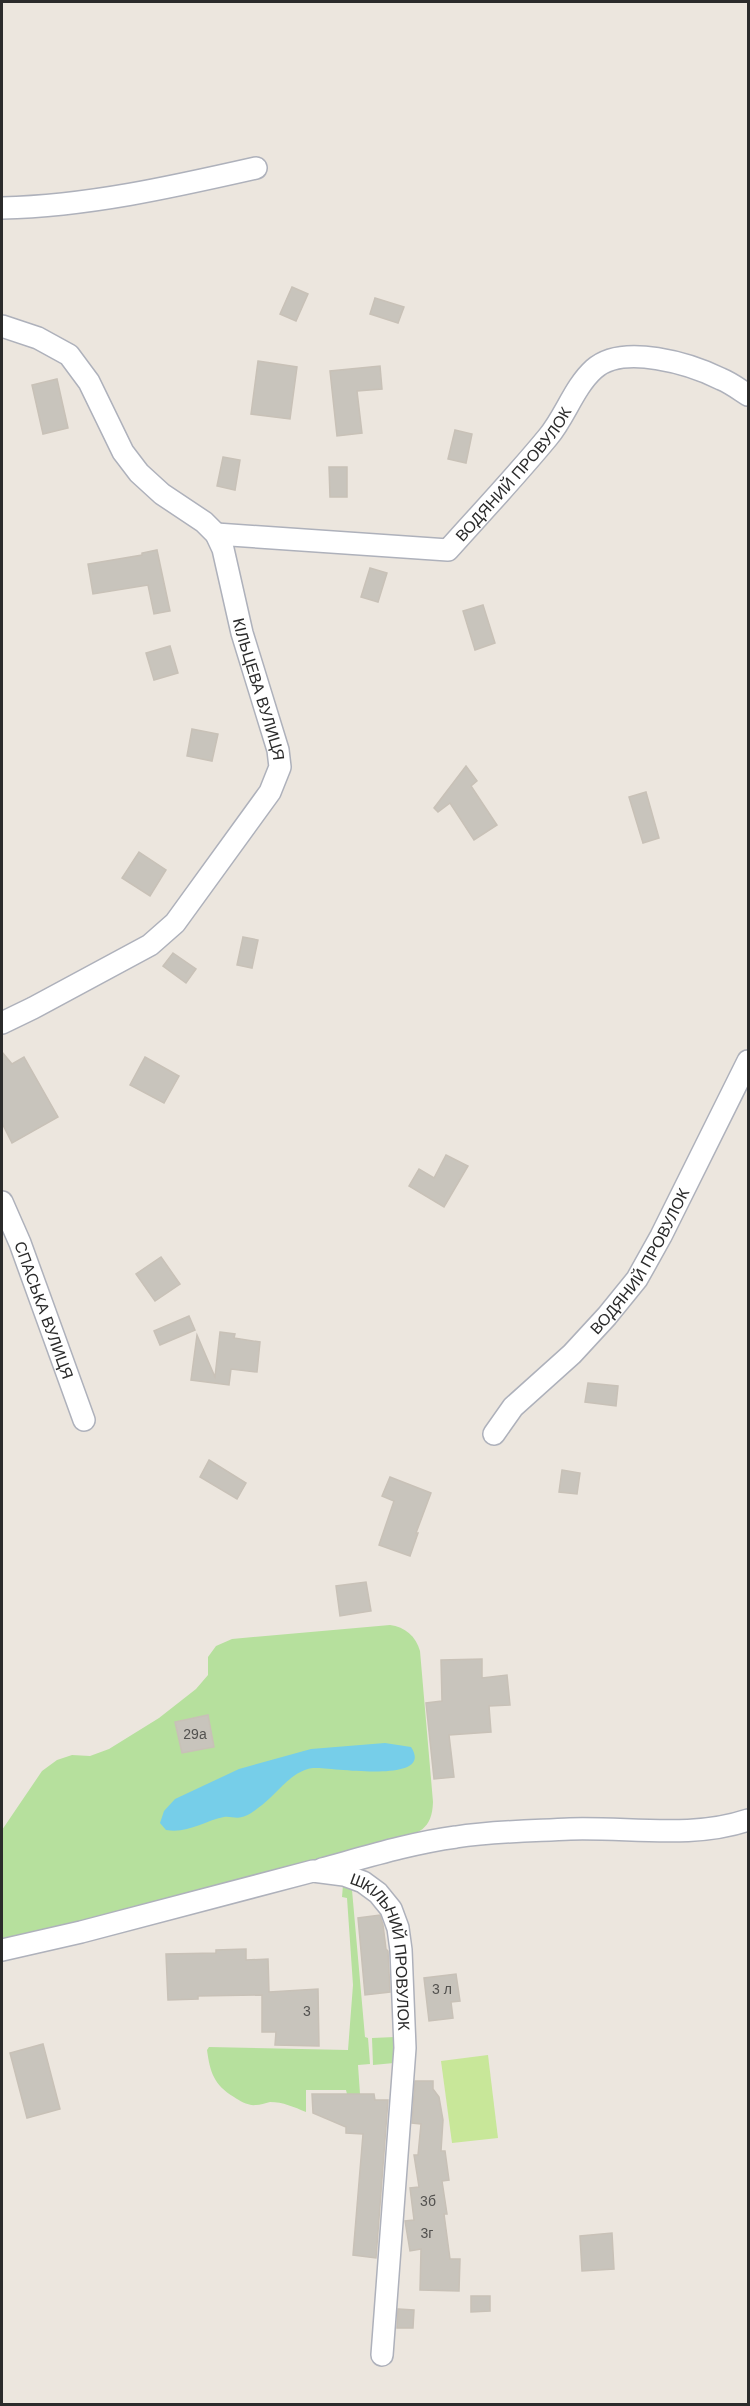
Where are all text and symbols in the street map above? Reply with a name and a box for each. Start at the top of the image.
street label: ВОДЯНИЙ ПРОВУЛОК [452,403,574,544]
street label: КІЛЬЦЕВА ВУЛИЦЯ [230,616,288,761]
street label: ВОДЯНИЙ ПРОВУЛОК [587,1185,692,1337]
street label: СПАСЬКА ВУЛИЦЯ [12,1239,77,1381]
house number: 29а [183,1726,207,1742]
street label: ШКІЛЬНИЙ ПРОВУЛОК [348,1870,413,2031]
house number: 3 л [432,1981,452,1997]
house number: 3 [303,2003,311,2019]
house number: 3б [420,2193,436,2209]
house number: 3г [421,2225,433,2241]

